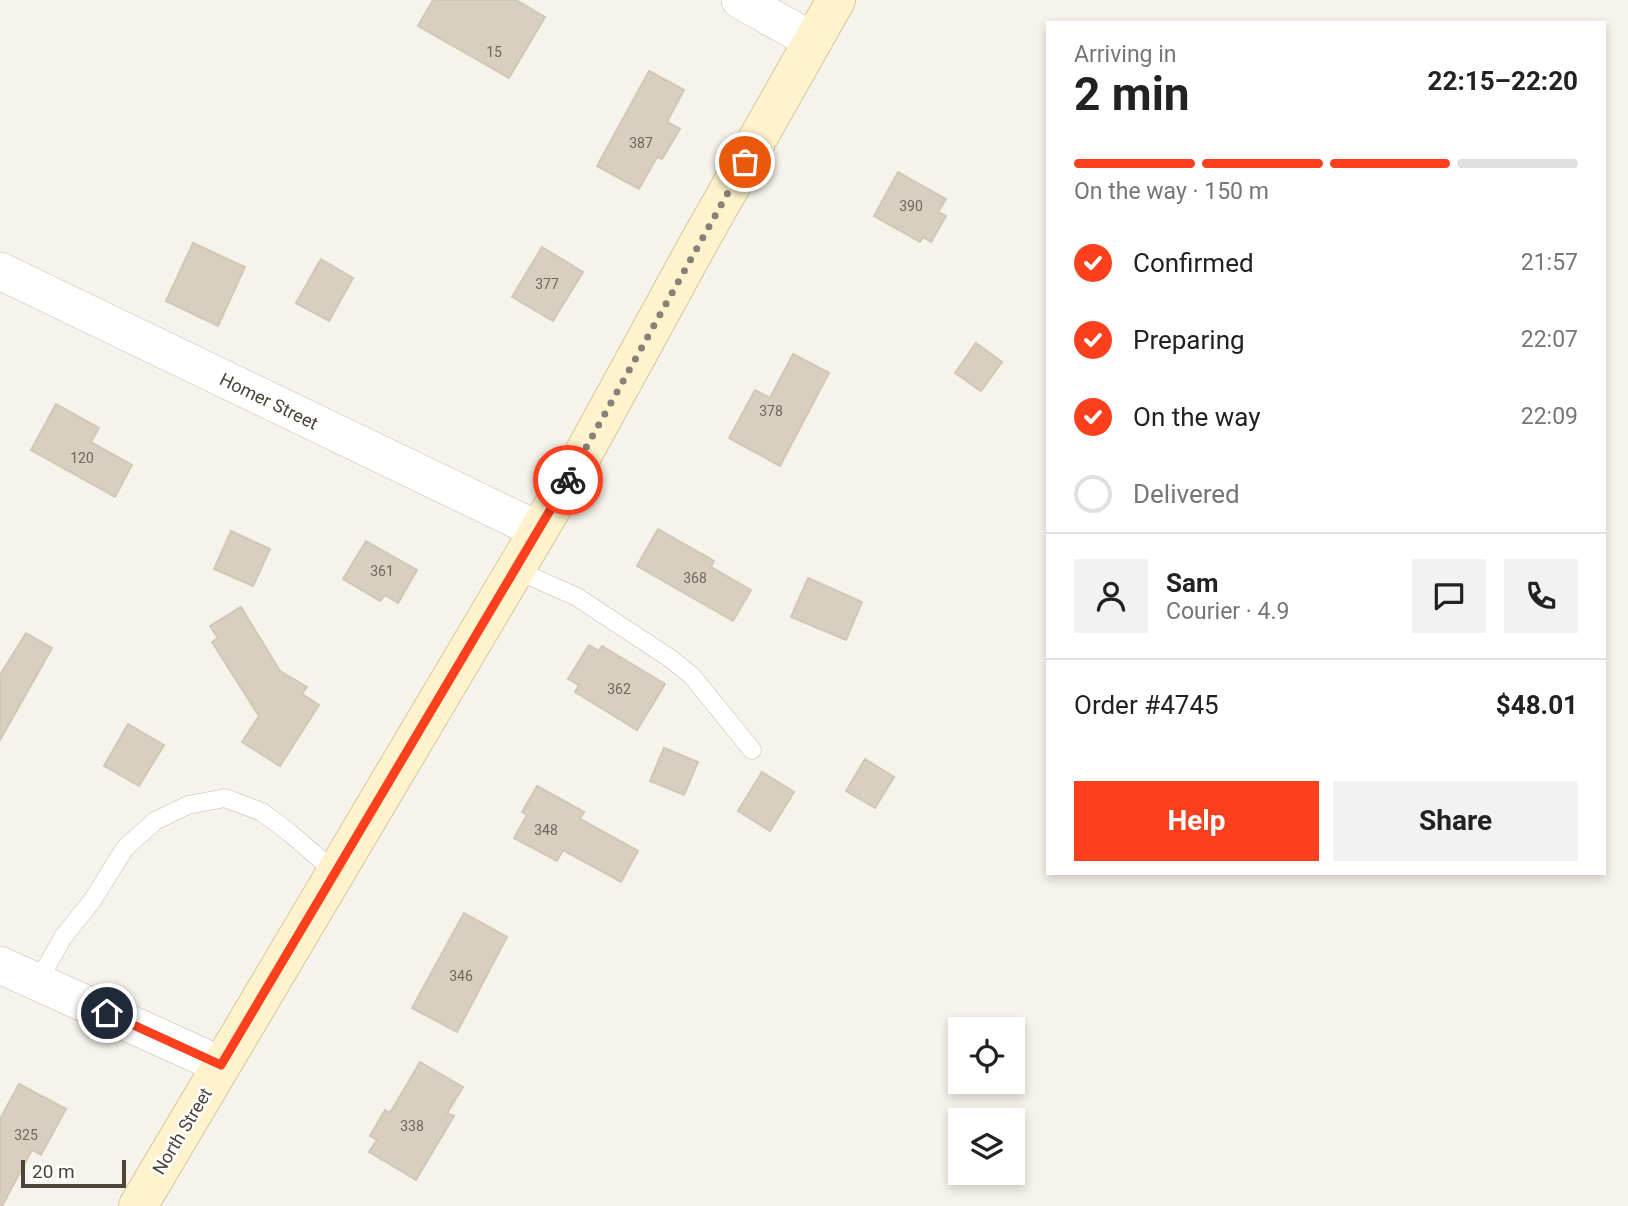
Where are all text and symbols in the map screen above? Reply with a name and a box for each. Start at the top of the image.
text: Arriving in [1074,41,1177,68]
house number: 15 [486,44,502,60]
text: 22:15–22:20 [1428,66,1578,96]
text: 2 min [1074,67,1190,121]
pin [715,132,775,192]
house number: 387 [629,135,653,151]
icon: bag [726,143,764,181]
text: On the way · 150 m [1074,178,1269,205]
house number: 390 [899,198,923,214]
icon: check [1074,244,1112,282]
text: Confirmed [1133,248,1254,278]
text: 21:57 [1521,249,1578,276]
house number: 377 [535,276,559,292]
icon: check [1074,321,1112,359]
text: Preparing [1133,325,1245,355]
text: 22:07 [1521,326,1578,353]
street label: Homer Street [217,368,322,434]
icon: check [1074,398,1112,436]
text: On the way [1133,402,1261,432]
house number: 378 [759,403,783,419]
text: 22:09 [1521,403,1578,430]
courier [533,445,603,515]
house number: 120 [70,450,94,466]
icon: bike [549,461,587,499]
text: Delivered [1133,479,1240,509]
button: person [1074,559,1148,633]
button: chat [1412,559,1486,633]
button: phone [1504,559,1578,633]
house number: 361 [370,563,394,579]
text: Sam [1166,568,1218,598]
house number: 368 [683,570,707,586]
text: Courier · 4.9 [1166,598,1289,625]
house number: 362 [607,681,631,697]
text: Order #4745 [1074,690,1219,720]
text: $48.01 [1496,690,1578,720]
button: Help [1074,781,1319,861]
button: Share [1333,781,1578,861]
house number: 348 [534,822,558,838]
house number: 346 [449,968,473,984]
pin [77,983,137,1043]
icon: home [88,994,126,1032]
map controls [948,1017,1025,1185]
button: locate [948,1017,1025,1094]
street label: North Street [148,1084,216,1178]
button: layers [948,1108,1025,1185]
house number: 338 [400,1118,424,1134]
house number: 325 [14,1127,38,1143]
scale bar [21,1157,126,1189]
text: 20 m [32,1160,75,1183]

